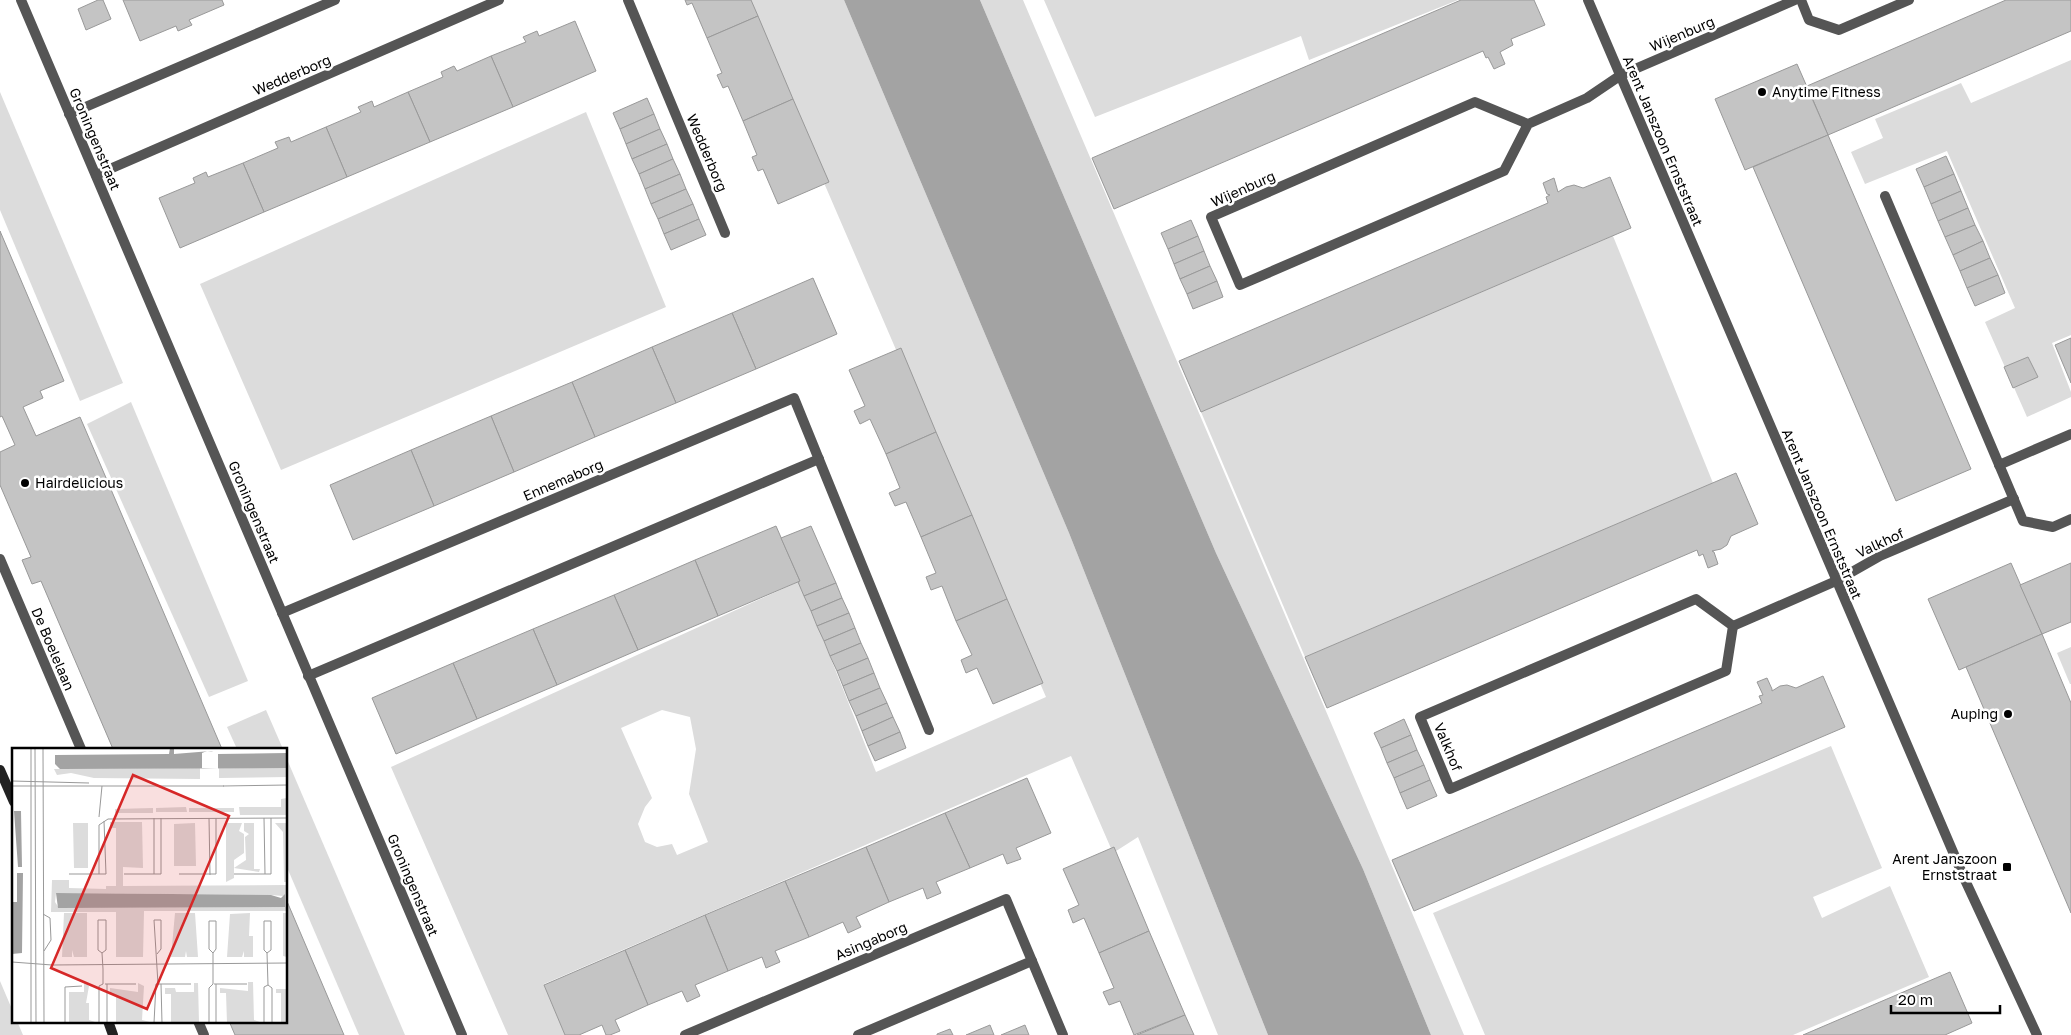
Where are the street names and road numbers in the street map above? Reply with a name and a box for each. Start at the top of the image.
street label: Wijenburg [1647,12,1717,55]
street label: Wedderborg [250,51,333,99]
street label: Arent Janszoon Ernststraat [1620,53,1707,229]
street label: Groningenstraat [66,85,125,193]
street label: Wedderborg [683,111,731,194]
street label: Wijenburg [1208,167,1278,210]
street label: Arent Janszoon Ernststraat [1779,426,1866,602]
street label: Ennemaborg [520,455,605,504]
street label: Groningenstraat [225,458,284,566]
street label: Valkhof [1853,524,1906,561]
street label: De Boelelaan [28,605,79,693]
street label: Valkhof [1431,720,1466,774]
street label: Groningenstraat [384,831,443,939]
street label: Asingaborg [832,918,909,963]

